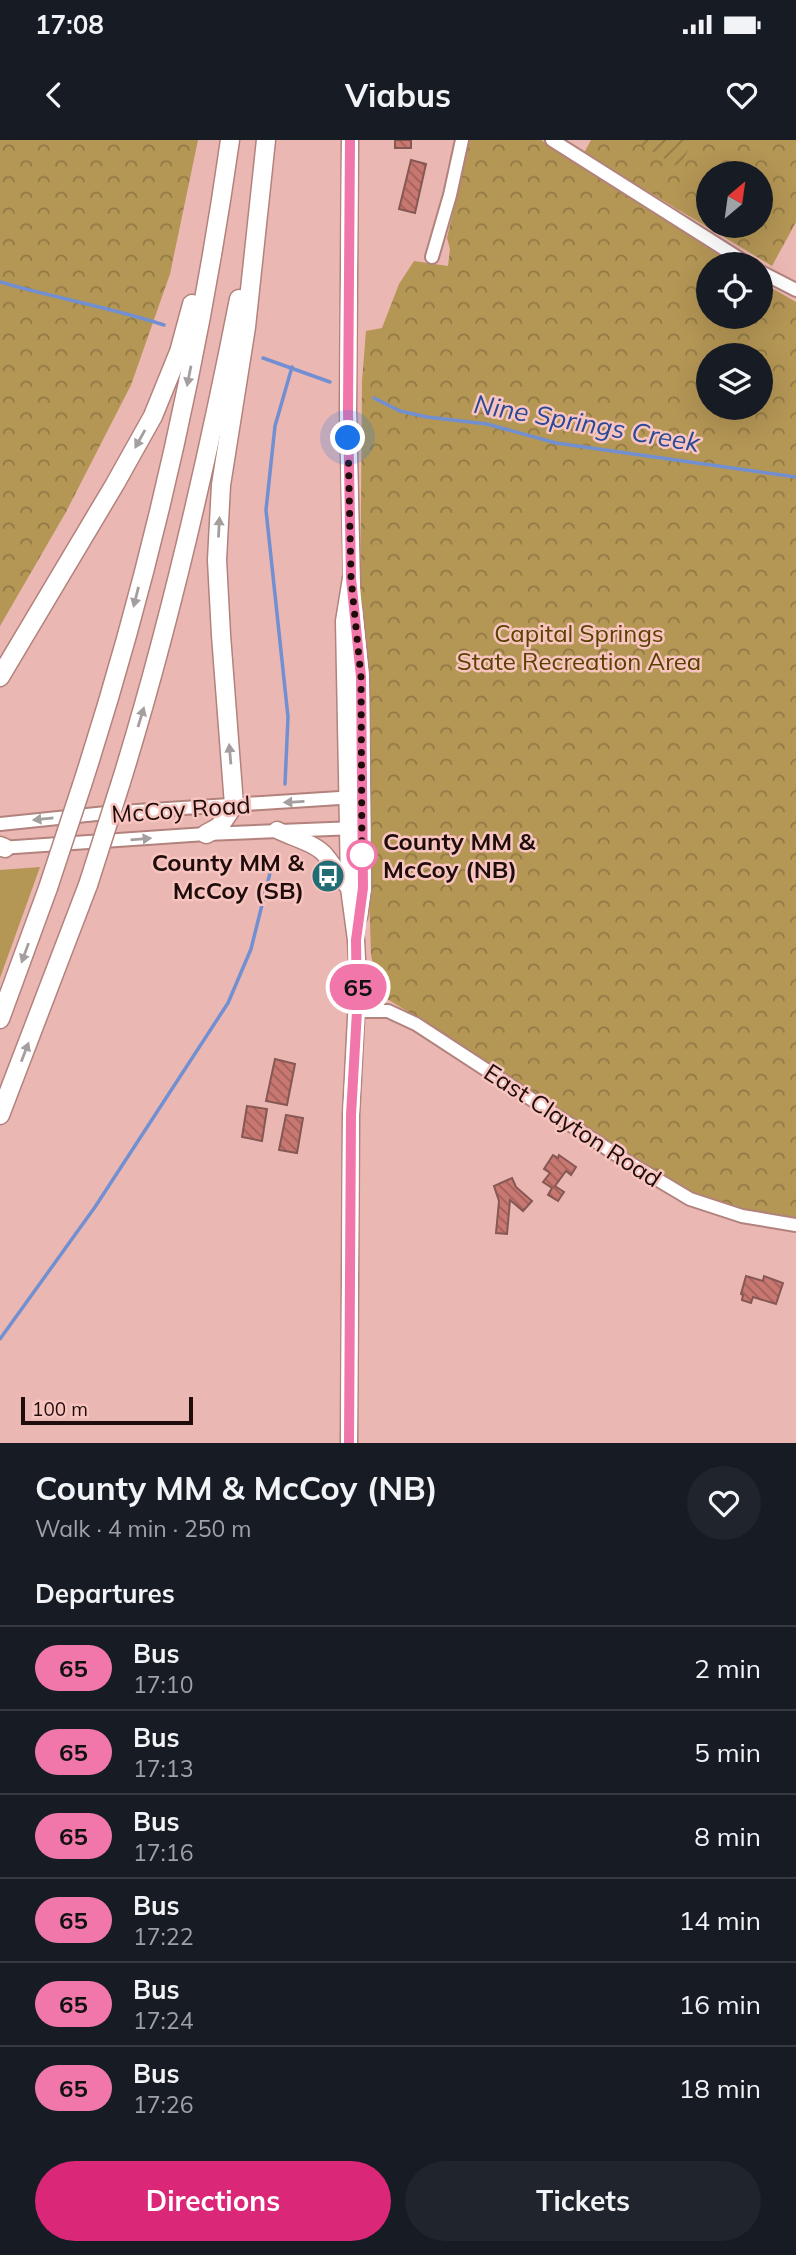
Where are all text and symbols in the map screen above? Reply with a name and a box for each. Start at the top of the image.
text: 17:08 [35,8,104,41]
text: Viabus [345,75,451,115]
icon: back [35,76,73,114]
icon: heart [723,76,761,114]
north arrow [696,161,774,238]
map controls [696,161,773,420]
button: locate [696,252,773,329]
button: layers [696,343,773,420]
one-way arrow [184,365,195,387]
water label: Nine Springs Creek [472,387,703,459]
your location [330,420,365,455]
one-way arrow [134,429,146,449]
one-way arrow [214,516,225,538]
one-way arrow [130,587,141,609]
park label: Capital Springs State Recreation Area [457,618,701,676]
one-way arrow [137,706,147,727]
one-way arrow [224,743,235,765]
street label: McCoy Road [110,789,252,829]
one-way arrow [283,796,305,807]
one-way arrow [32,814,54,825]
place label: County MM & McCoy (NB) [383,826,536,884]
one-way arrow [131,833,153,844]
marker: County MM & McCoy (NB) [347,840,377,870]
place label: County MM & McCoy (SB) [152,847,304,905]
bus stop icon: County MM & McCoy (SB) [309,857,347,895]
one-way arrow [19,942,30,963]
line badge: 65 [326,964,390,1010]
text: 65 [344,972,372,1002]
one-way arrow [19,1041,30,1062]
street label: East Clayton Road [479,1057,667,1193]
scale bar [21,1394,192,1426]
text: 100 m [32,1397,88,1421]
button: heart [687,1466,761,1540]
text: County MM & McCoy (NB) [35,1467,438,1508]
text: Walk · 4 min · 250 m [35,1514,252,1543]
text: Departures [35,1577,175,1610]
text: Bus [133,1637,179,1670]
text: 2 min [694,1652,761,1685]
text: 65 [59,1653,88,1683]
text: 17:10 [133,1670,193,1699]
text: Bus [133,1721,179,1754]
text: 5 min [694,1736,761,1769]
text: 65 [59,1737,88,1767]
text: 17:13 [133,1754,193,1783]
text: Bus [133,1805,179,1838]
text: 8 min [694,1820,761,1853]
text: 65 [59,1821,88,1851]
text: 17:16 [133,1838,193,1867]
text: Bus [133,1889,179,1922]
text: 14 min [679,1904,761,1937]
text: 65 [59,1905,88,1935]
text: 17:22 [133,1922,193,1951]
text: Bus [133,1973,179,2006]
text: 16 min [679,1988,761,2021]
text: 65 [59,1989,88,2019]
text: 17:24 [133,2006,193,2035]
text: Bus [133,2057,179,2090]
text: 18 min [679,2072,761,2105]
text: 65 [59,2073,88,2103]
text: 17:26 [133,2090,193,2119]
button: Directions [35,2161,391,2241]
button: Tickets [405,2161,761,2241]

